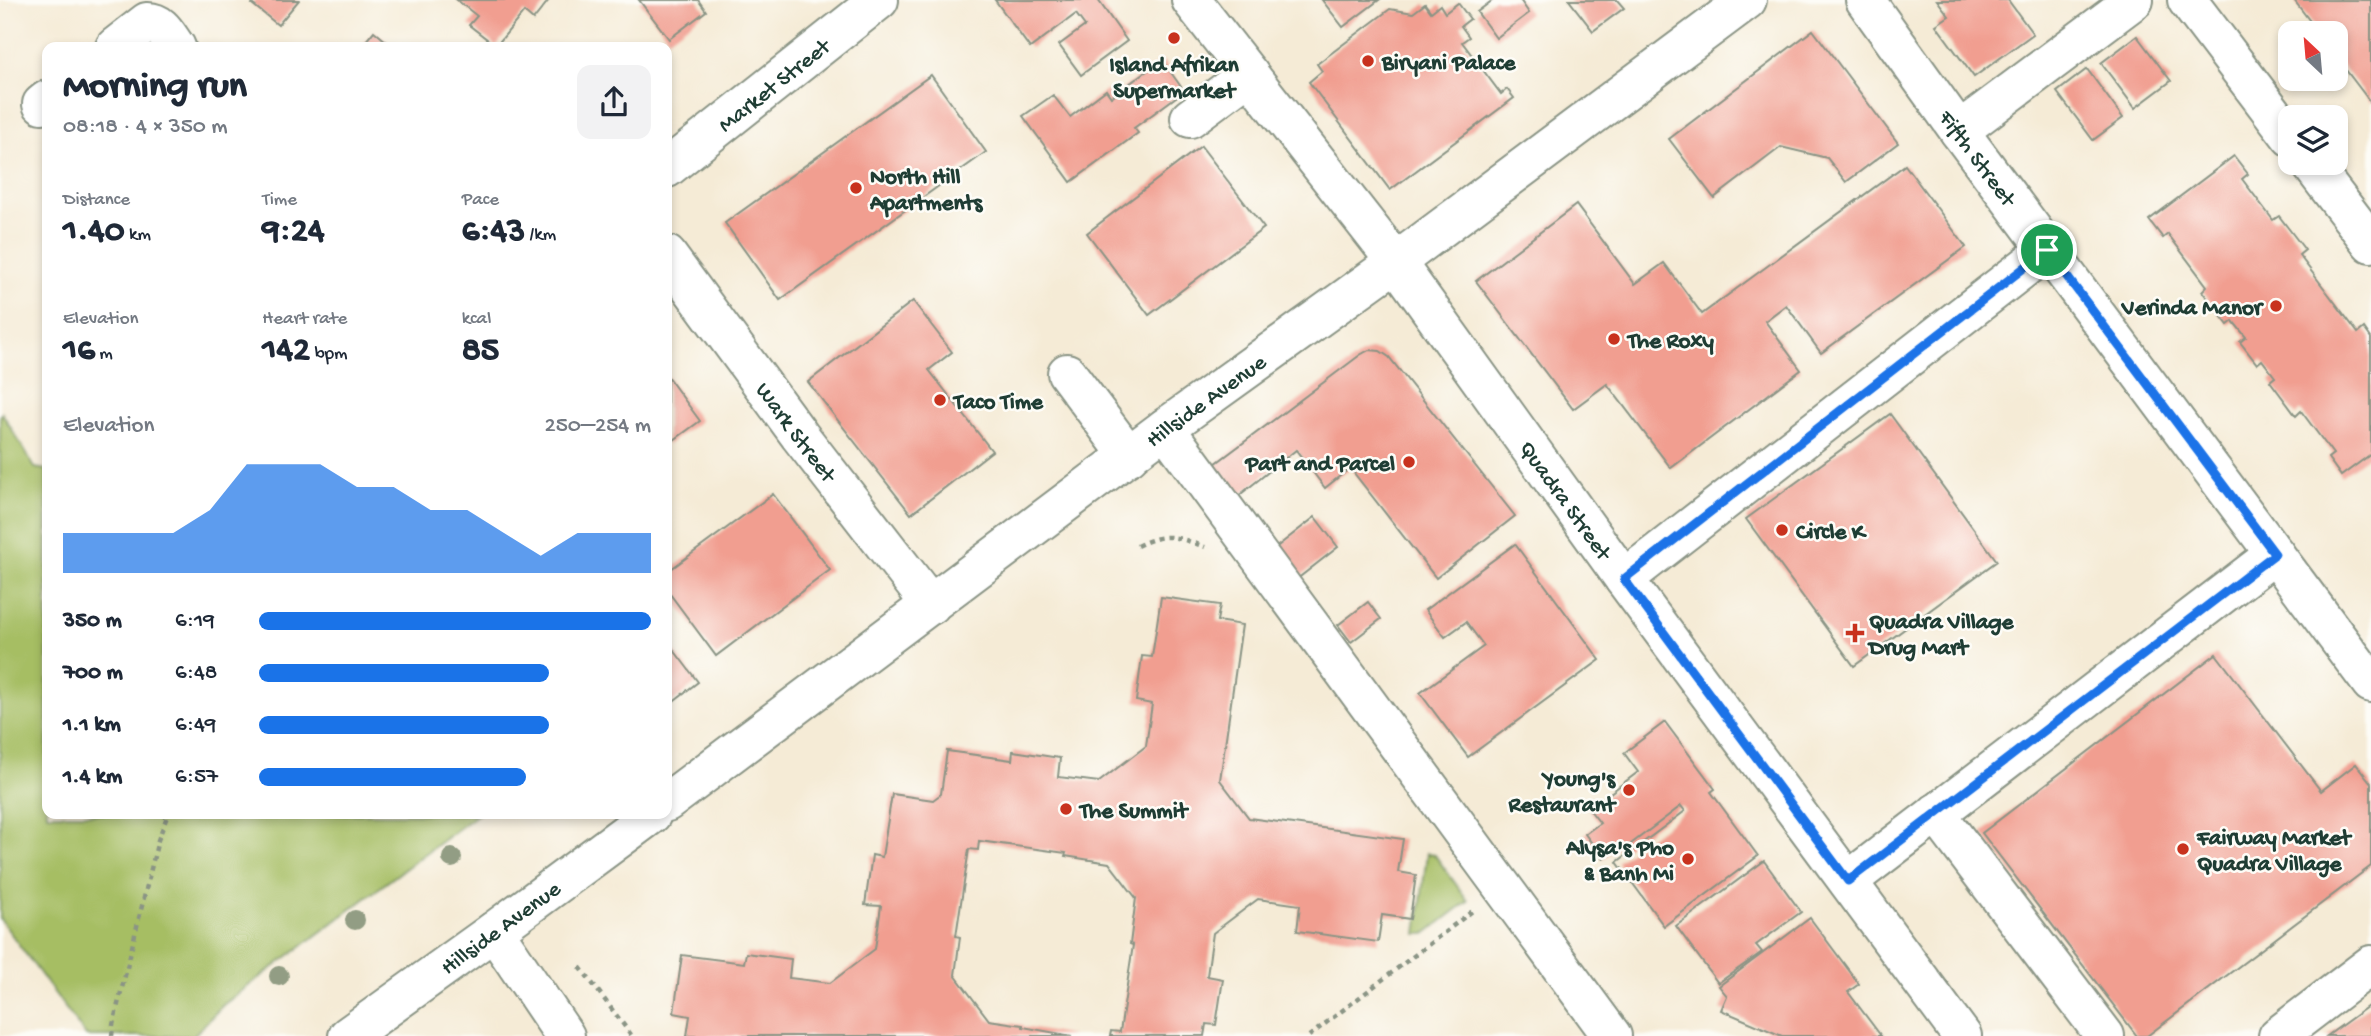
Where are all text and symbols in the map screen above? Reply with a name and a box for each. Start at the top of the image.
north arrow [2278,21,2348,91]
map controls [2278,21,2348,175]
marker: Island Afrikan Supermarket [1166,30,1182,46]
street label: Market Street [714,33,838,139]
place label: Biryani Palace [1381,51,1516,78]
place label: Island Afrikan Supermarket [1109,53,1240,106]
marker: Biryani Palace [1360,53,1376,69]
button: share [577,65,651,139]
text: Morning run [63,66,247,110]
street label: Fifth Street [1931,105,2021,214]
button: layers [2278,105,2348,175]
text: 08:18 · 4 × 350 m [63,114,228,141]
place label: North Hill Apartments [869,165,984,218]
marker: North Hill Apartments [848,180,864,196]
text: Distance [63,189,130,212]
text: Time [262,189,297,212]
text: Pace [462,189,499,212]
text: 1.40 [63,212,125,253]
text: 9:24 [262,212,325,253]
text: 6:43 [462,212,525,253]
pin [2017,220,2077,280]
text: km [125,224,151,247]
text: /km [525,224,556,247]
icon: arrive [2028,231,2066,269]
place label: Verinda Manor [2121,296,2265,323]
marker: Verinda Manor [2268,298,2284,314]
text: Elevation [63,308,139,331]
text: Heart rate [262,308,347,331]
text: kcal [462,308,491,331]
place label: The Roxy [1626,329,1715,356]
text: 16 [63,331,95,372]
text: 142 [262,331,310,372]
text: 85 [462,331,499,372]
marker: The Roxy [1606,331,1622,347]
text: m [95,343,113,366]
text: bpm [310,343,348,366]
street label: Hillside Avenue [1142,349,1273,455]
street label: Wark Street [748,378,841,490]
place label: Taco Time [952,390,1044,417]
marker: Taco Time [932,392,948,408]
text: Elevation [63,413,154,440]
text: 250–254 m [544,413,651,440]
street label: Quadra Street [1512,437,1617,567]
place label: Part and Parcel [1244,452,1395,479]
marker: Part and Parcel [1401,454,1417,470]
place label: Circle K [1796,520,1868,547]
marker: Circle K [1774,522,1790,538]
text: 350 m [63,608,122,635]
text: 6:19 [175,608,215,635]
place label: Quadra Village Drug Mart [1867,610,2015,663]
marker: Quadra Village Drug Mart [1847,625,1863,641]
text: 700 m [63,660,123,687]
text: 6:48 [175,660,217,687]
text: 1.1 km [63,712,121,739]
text: 6:49 [175,712,216,739]
text: 1.4 km [63,764,122,791]
text: 6:57 [175,764,218,791]
place label: Young's Restaurant [1507,767,1618,820]
marker: Young's Restaurant [1621,782,1637,798]
place label: The Summit [1078,799,1190,826]
marker: The Summit [1058,801,1074,817]
place label: Fairway Market Quadra Village [2196,826,2353,879]
place label: Alysa's Pho & Banh Mi [1565,836,1674,889]
marker: Fairway Market Quadra Village [2175,841,2191,857]
marker: Alysa's Pho & Banh Mi [1680,851,1696,867]
street label: Hillside Avenue [436,876,568,982]

